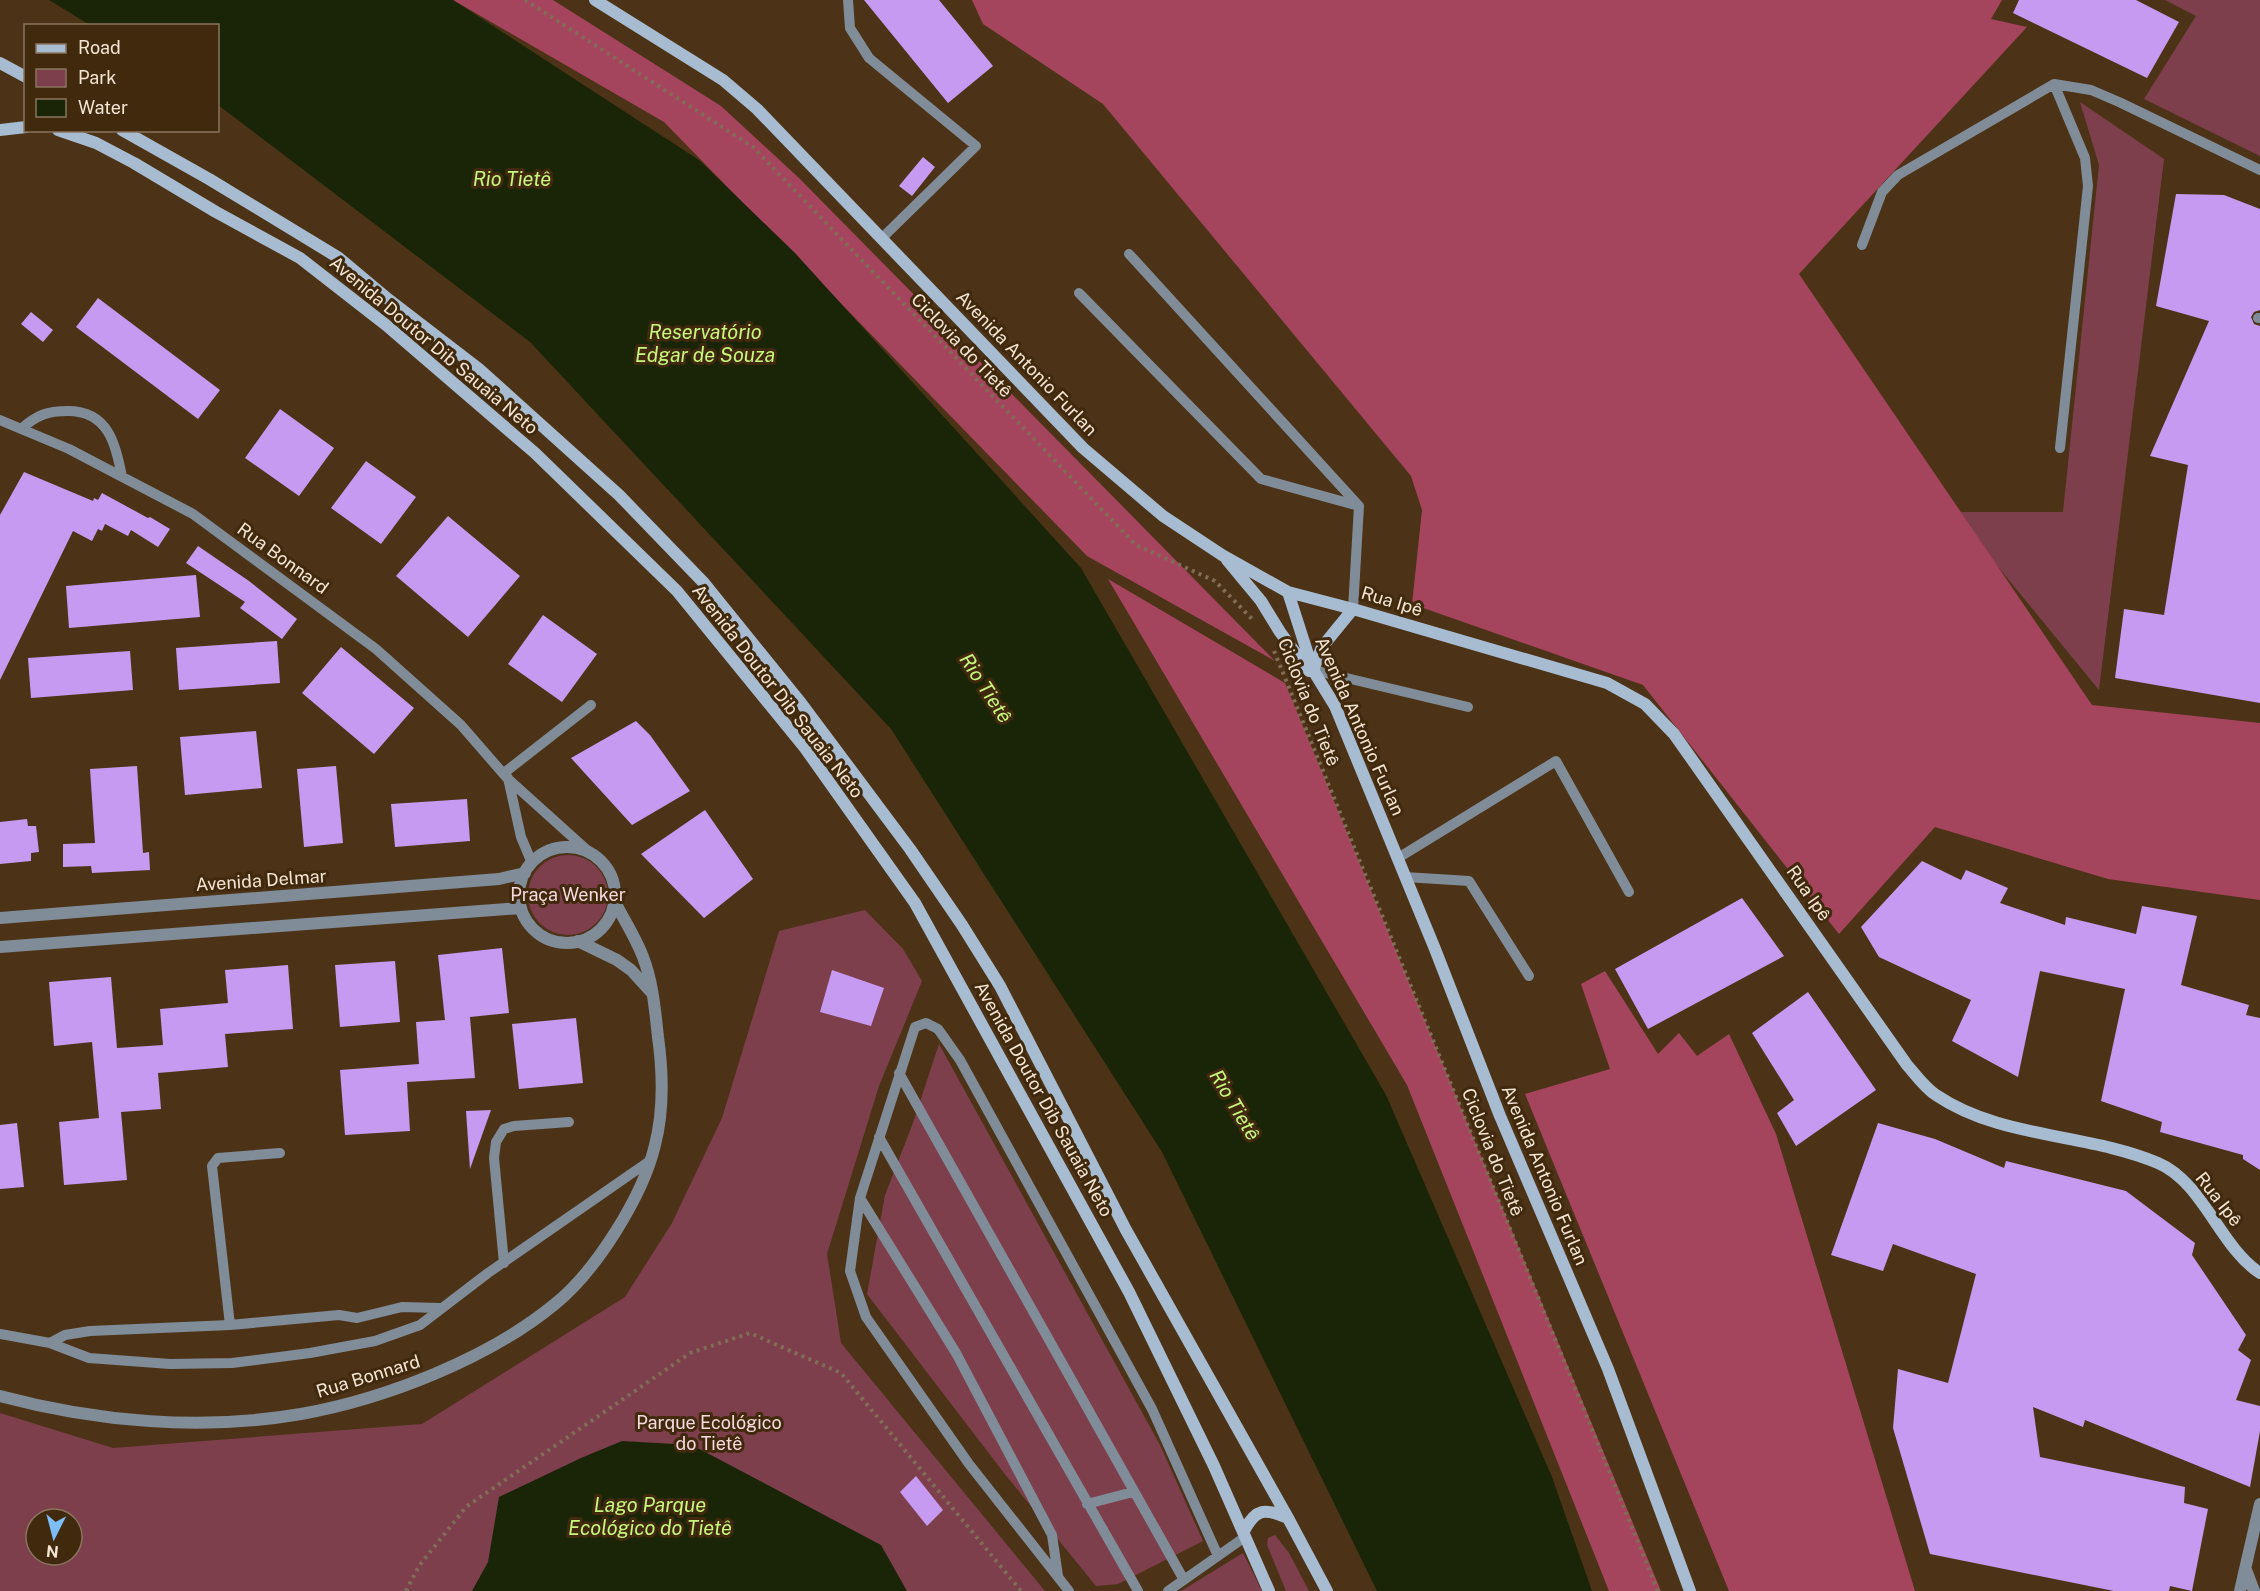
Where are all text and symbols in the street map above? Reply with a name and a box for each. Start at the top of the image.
legend [24,24,219,132]
text: Road [78,37,121,58]
text: Park [78,67,116,88]
text: Water [78,97,128,118]
water label: Rio Tietê [473,167,551,191]
street label: Avenida Doutor Dib Sauaia Neto [326,252,542,438]
street label: Avenida Antonio Furlan [952,286,1102,440]
street label: Ciclovia do Tietê [907,289,1017,401]
water label: Reservatório Edgar de Souza [635,320,775,367]
street label: Rua Bonnard [233,518,333,598]
street label: Avenida Doutor Dib Sauaia Neto [688,580,868,802]
street label: Rua Ipê [1359,582,1425,620]
street label: Avenida Antonio Furlan [1311,633,1409,819]
street label: Ciclovia do Tietê [1274,635,1344,769]
water label: Rio Tietê [955,649,1017,727]
street label: Rua Ipê [1782,861,1836,925]
street label: Avenida Delmar [195,865,327,895]
park label: Praça Wenker [510,884,626,905]
street label: Avenida Doutor Dib Sauaia Neto [970,978,1118,1220]
water label: Rio Tietê [1205,1065,1265,1145]
street label: Avenida Antonio Furlan [1498,1082,1592,1268]
street label: Ciclovia do Tietê [1458,1085,1528,1219]
street label: Rua Ipê [2191,1168,2247,1230]
street label: Rua Bonnard [314,1350,422,1402]
park label: Parque Ecológico do Tietê [636,1412,782,1454]
water label: Lago Parque Ecológico do Tietê [568,1493,732,1540]
north arrow [24,1507,84,1567]
text: N [45,1541,60,1562]

